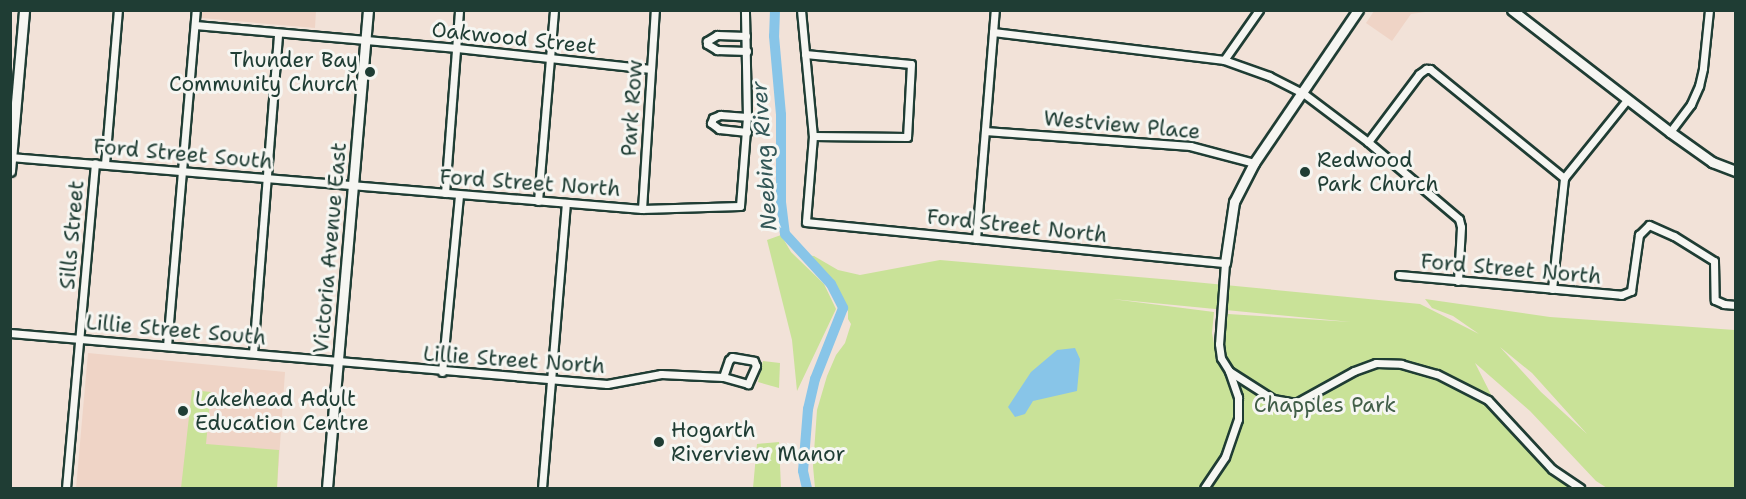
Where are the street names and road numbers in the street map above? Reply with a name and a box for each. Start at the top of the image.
street label: Oakwood Street [430,17,598,59]
street label: Park Row [616,59,648,157]
street label: Westview Place [1043,106,1201,144]
street label: Ford Street South [92,134,274,174]
street label: Victoria Avenue East [308,141,352,355]
street label: Ford Street North [439,164,621,202]
street label: Sills Street [55,179,89,291]
street label: Ford Street North [926,204,1108,248]
street label: Ford Street North [1420,249,1602,289]
street label: Lillie Street South [85,310,267,350]
street label: Lillie Street North [422,341,606,379]

